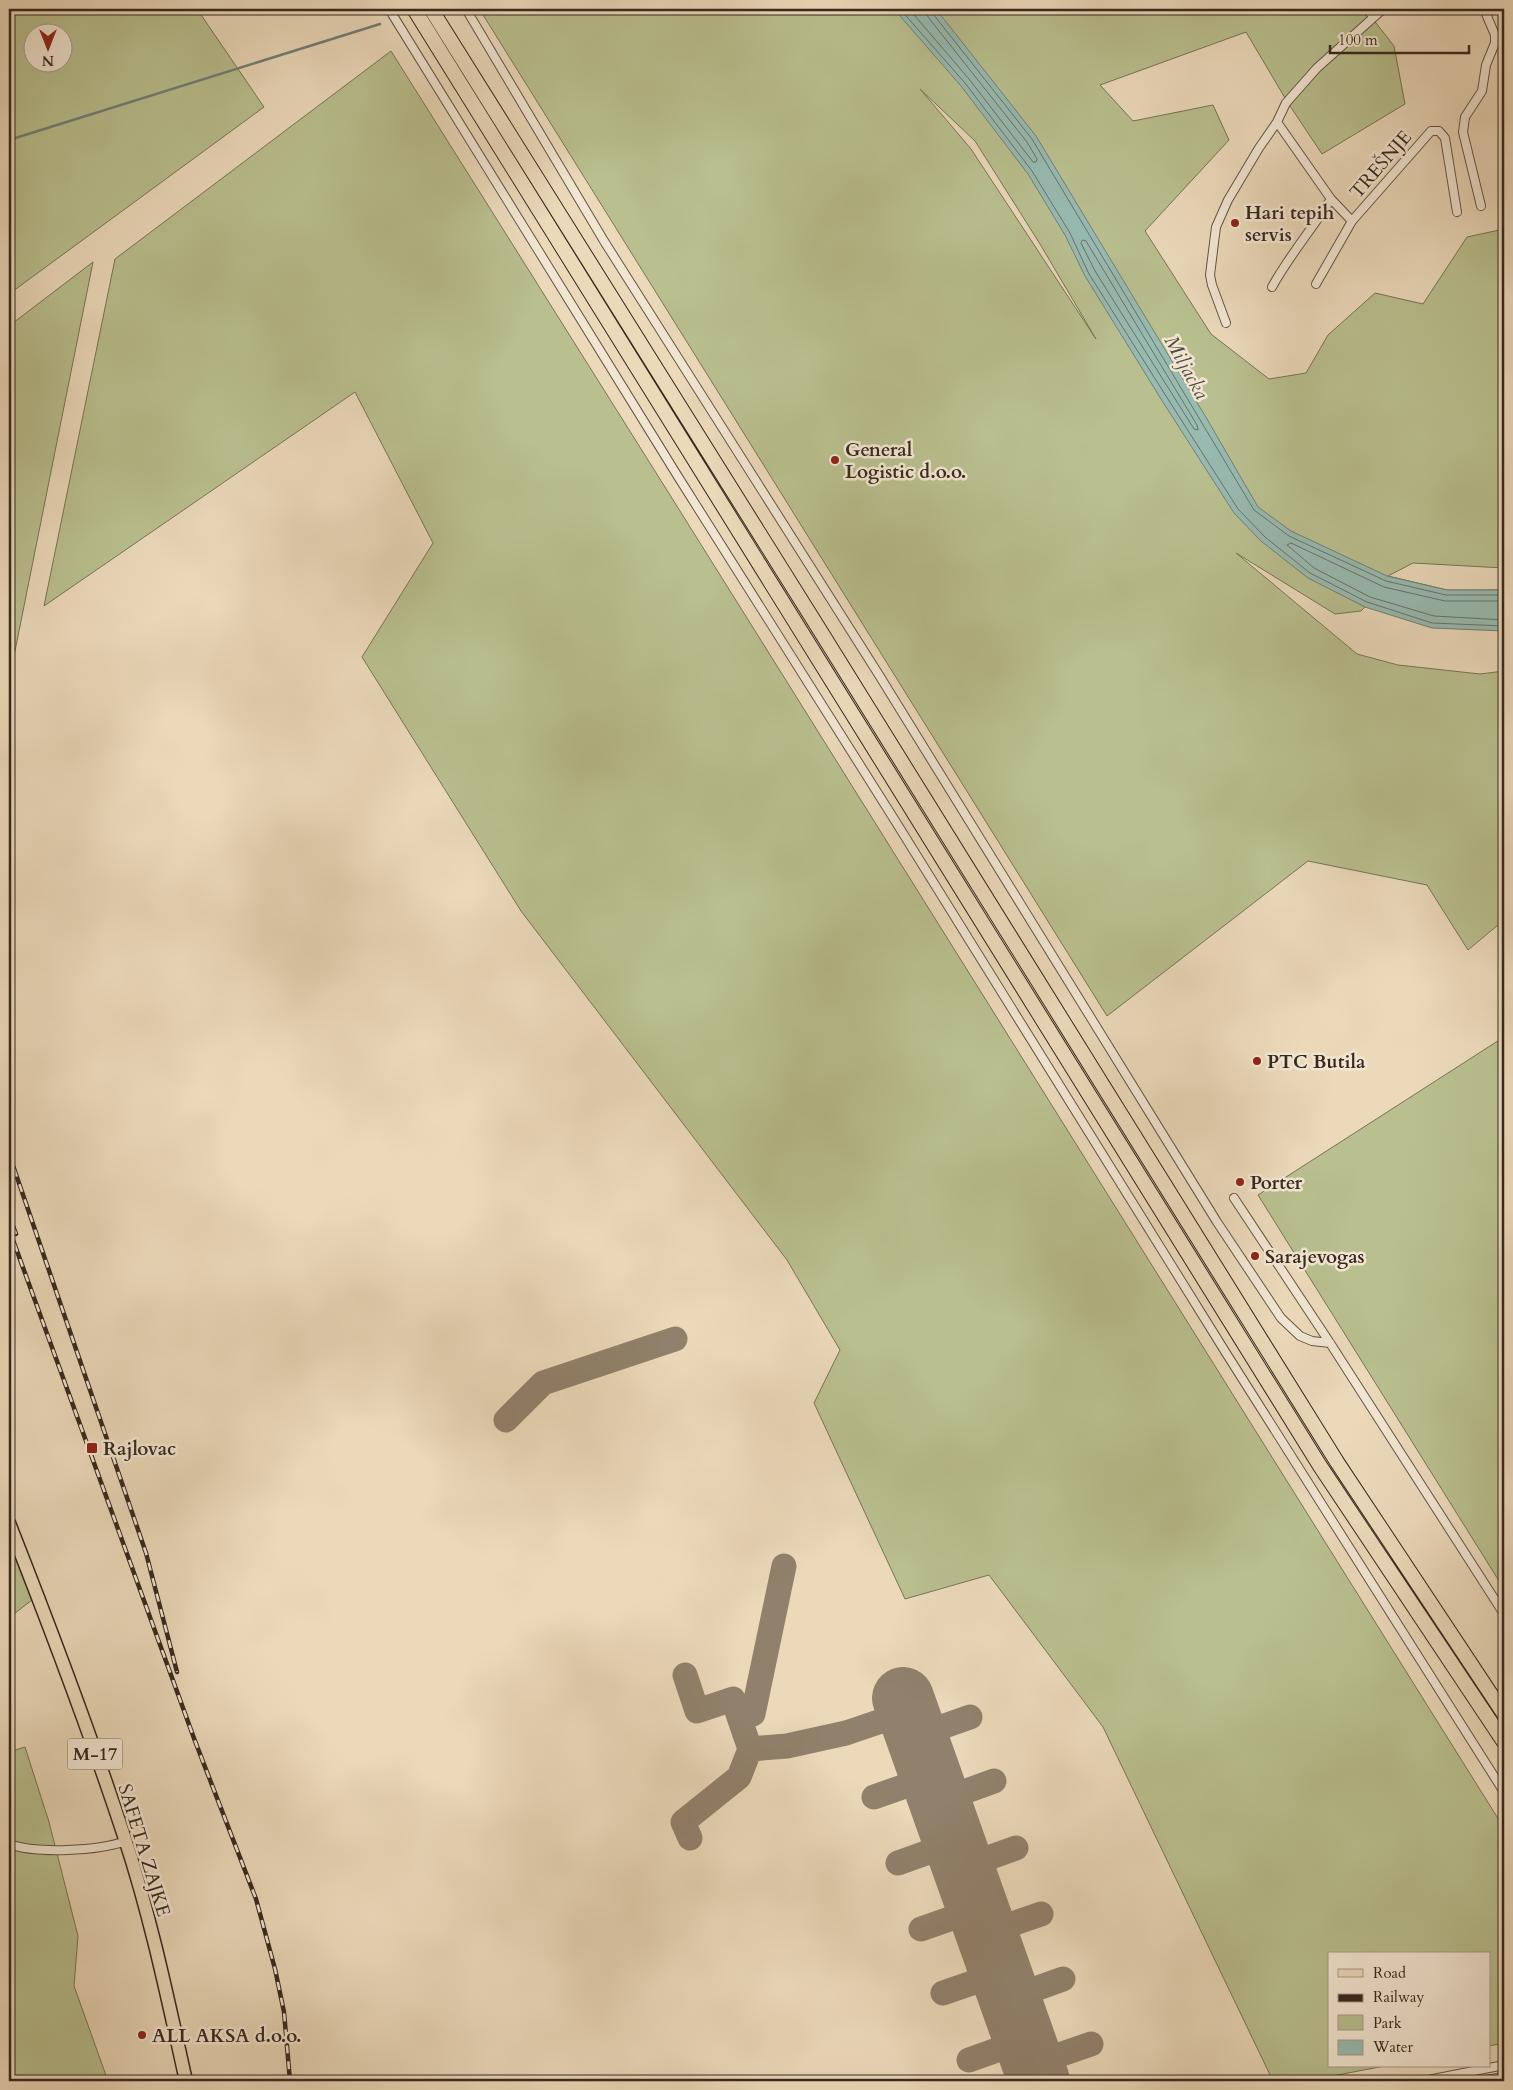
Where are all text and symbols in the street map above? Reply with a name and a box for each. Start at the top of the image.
north arrow [22,22,72,72]
scale bar [1330,22,1469,54]
text: 100 m [1338,30,1378,50]
text: N [42,51,54,70]
street label: TREŠNJE [1344,125,1418,204]
place label: Hari tepih servis [1245,200,1335,248]
marker: Hari tepih servis [1229,217,1241,229]
water label: Miljacka [1158,330,1215,404]
place label: General Logistic d.o.o. [845,437,966,485]
marker: General Logistic d.o.o. [829,454,841,466]
place label: PTC Butila [1267,1049,1366,1075]
marker: PTC Butila [1251,1055,1263,1067]
place label: Porter [1250,1170,1303,1196]
marker: Porter [1234,1176,1246,1188]
place label: Sarajevogas [1265,1244,1365,1270]
marker: Sarajevogas [1249,1250,1261,1262]
place label: Rajlovac [103,1436,176,1462]
marker: Rajlovac [85,1441,99,1455]
road number: M-17 [68,1738,122,1770]
street label: SAFETA ZAJKE [112,1781,177,1920]
legend [1328,1952,1490,2068]
text: Road [1373,1963,1406,1983]
text: Railway [1373,1987,1424,2007]
text: Park [1373,2013,1402,2033]
place label: ALL AKSA d.o.o. [152,2023,302,2049]
marker: ALL AKSA d.o.o. [136,2029,148,2041]
text: Water [1372,2037,1414,2057]

